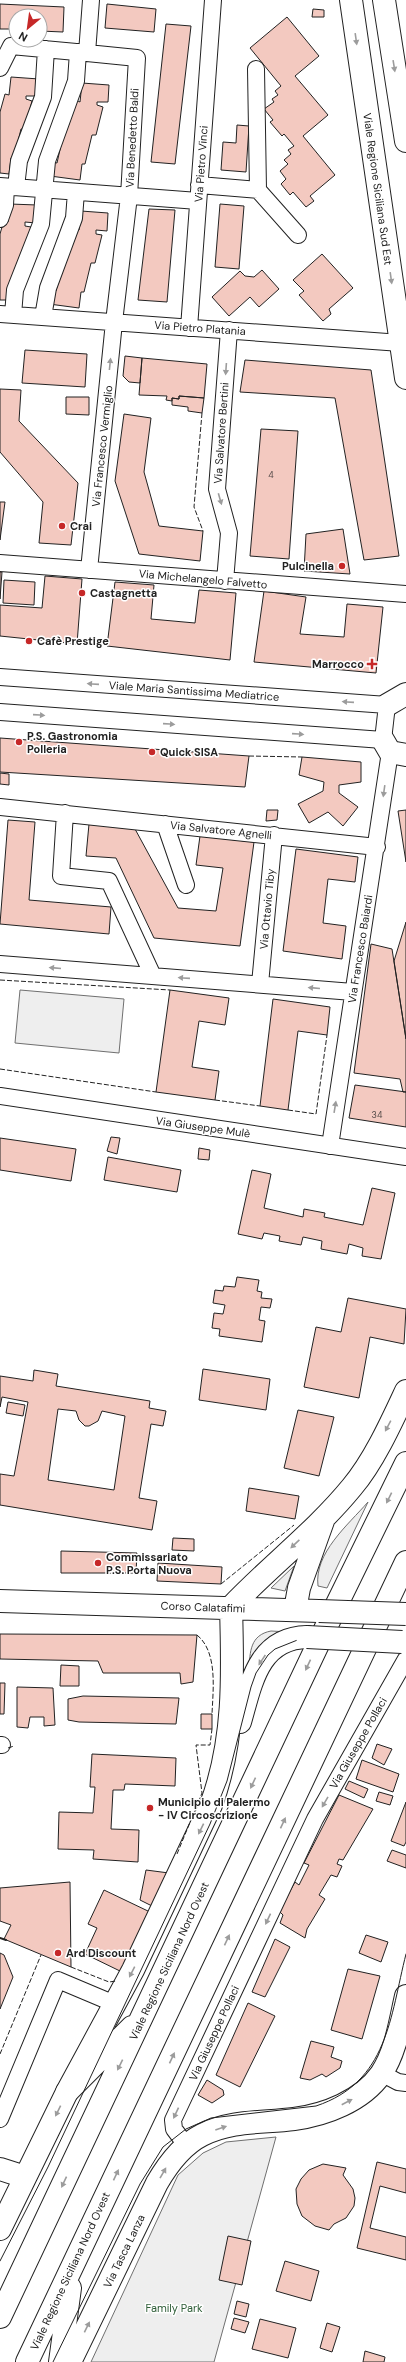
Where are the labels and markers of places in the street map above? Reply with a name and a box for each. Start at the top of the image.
place label: Crai [70,519,92,533]
marker: Crai [57,521,67,531]
place label: Pulcinella [282,559,334,573]
marker: Pulcinella [337,561,347,571]
place label: Castagnetta [90,586,157,600]
marker: Castagnetta [77,588,87,598]
place label: Cafè Prestige [37,634,109,648]
marker: Cafè Prestige [24,636,34,646]
place label: Marrocco [312,657,364,671]
marker: Marrocco [367,659,377,669]
place label: P.S. Gastronomia Polleria [27,729,118,756]
marker: P.S. Gastronomia Polleria [14,737,24,747]
place label: Quick SISA [160,745,218,759]
marker: Quick SISA [147,747,157,757]
place label: Commissariato P.S. Porta Nuova [106,1550,192,1577]
marker: Commissariato P.S. Porta Nuova [93,1558,103,1568]
place label: Municipio di Palermo - IV Circoscrizione [158,1795,271,1822]
marker: Municipio di Palermo - IV Circoscrizione [145,1803,155,1813]
place label: Ard Discount [66,1946,137,1960]
marker: Ard Discount [53,1948,63,1958]

